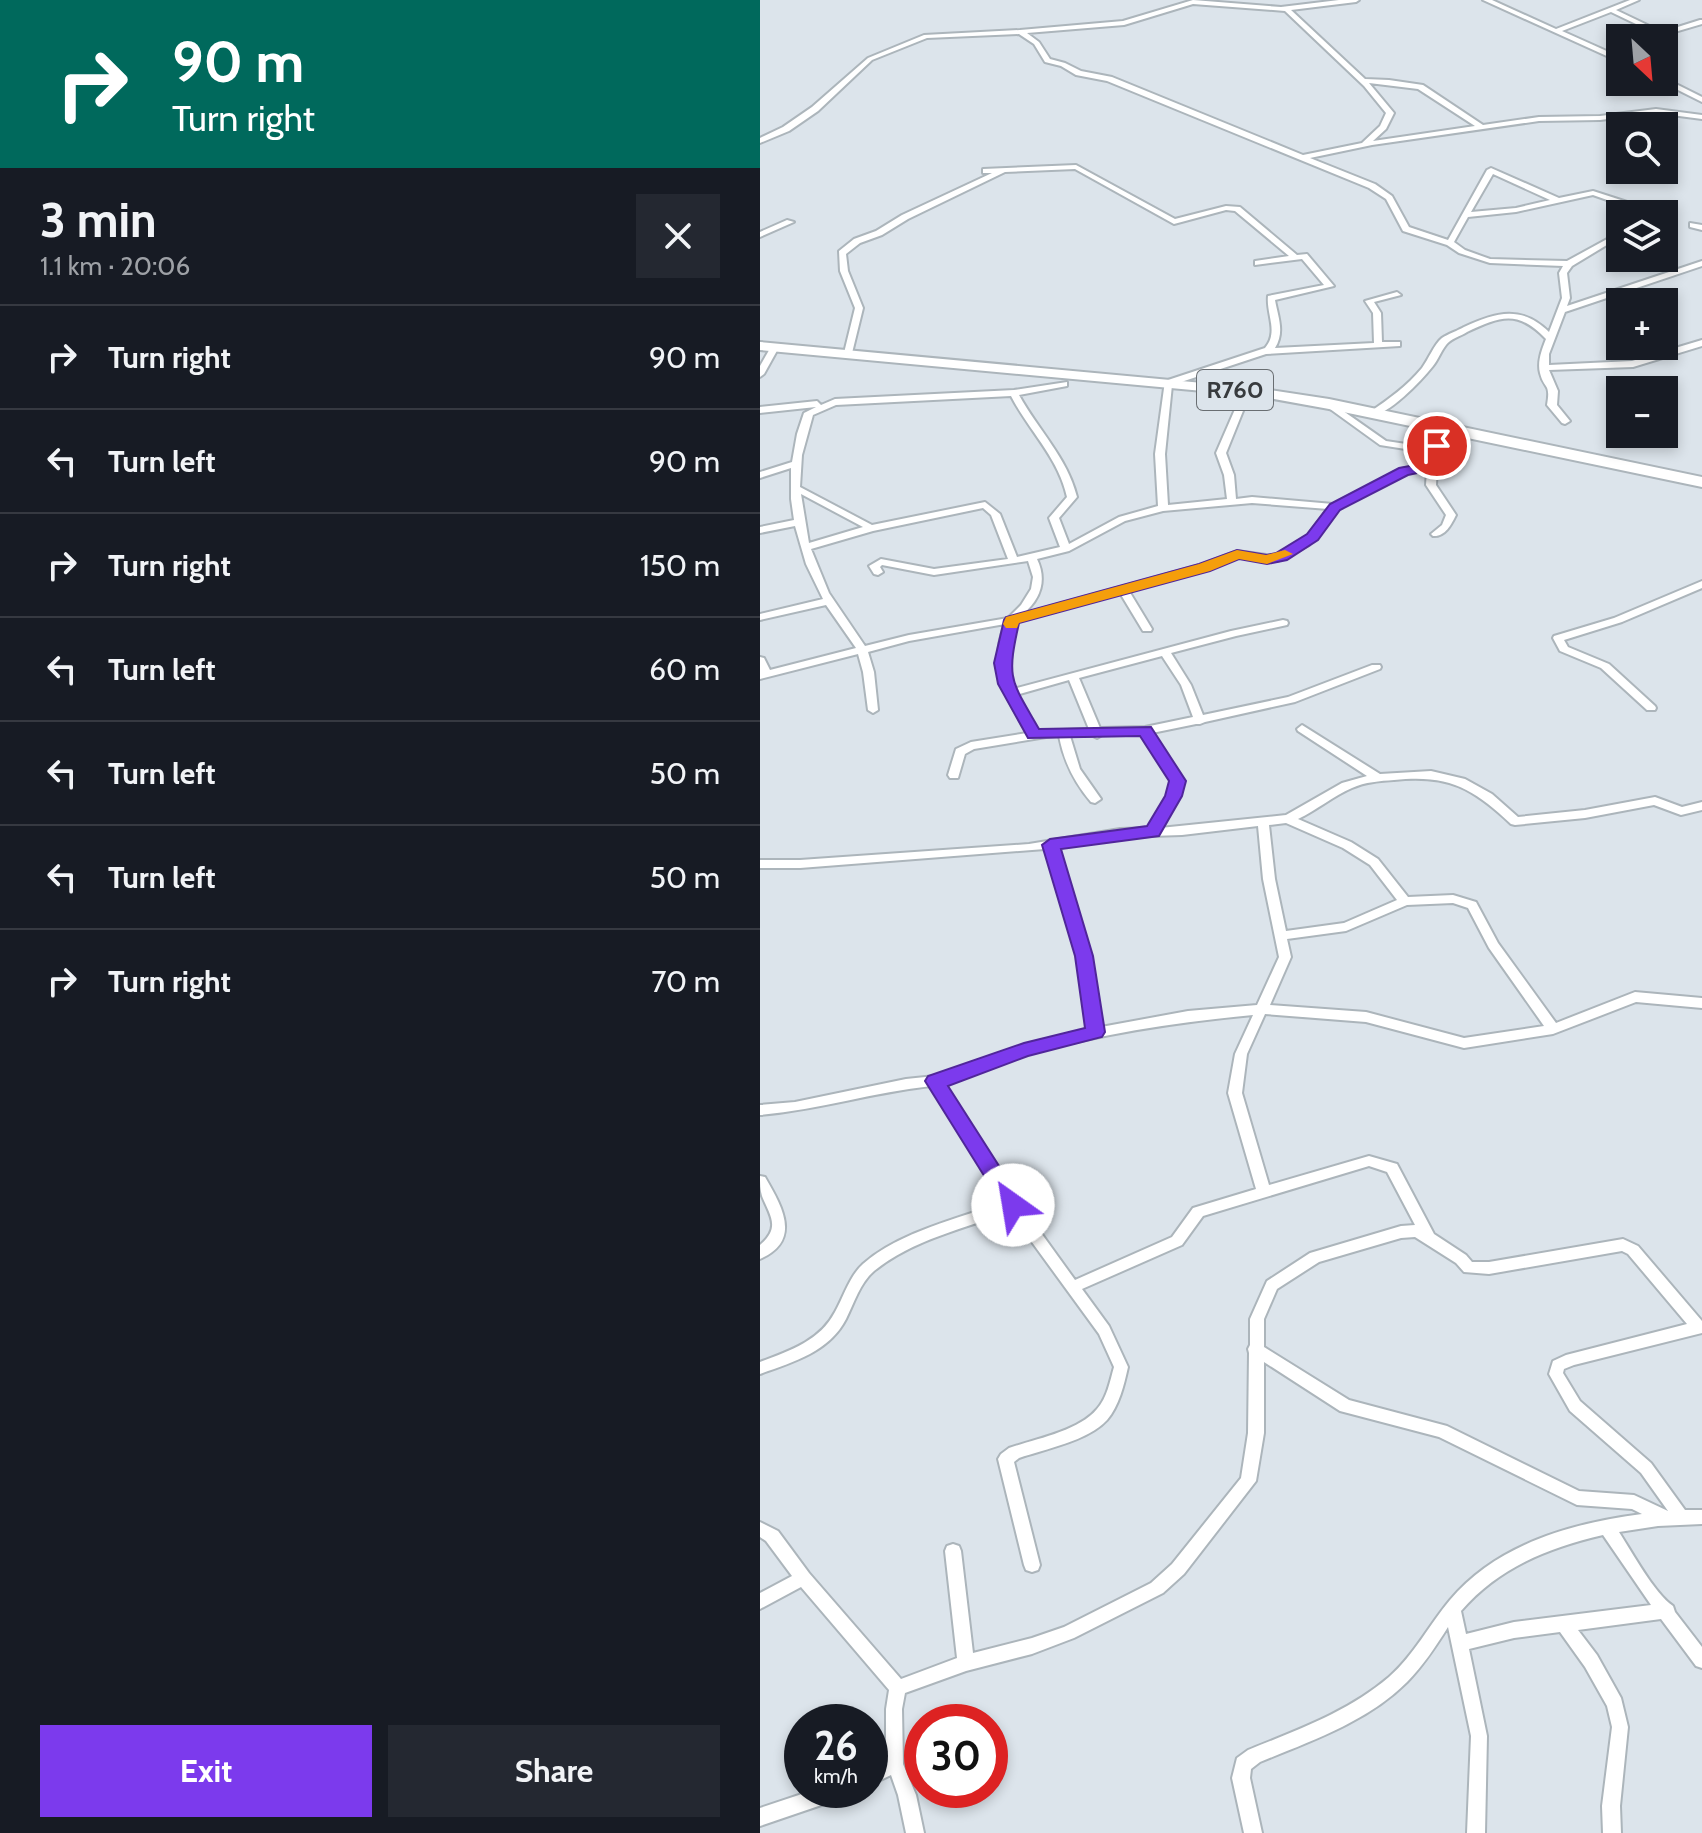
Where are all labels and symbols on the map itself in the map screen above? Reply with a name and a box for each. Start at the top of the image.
north arrow [1606,24,1678,96]
road number: R760 [1197,370,1273,410]
pin [1403,412,1471,480]
position arrow [971,1163,1055,1247]
speed limit sign: 30 [904,1704,1008,1808]

